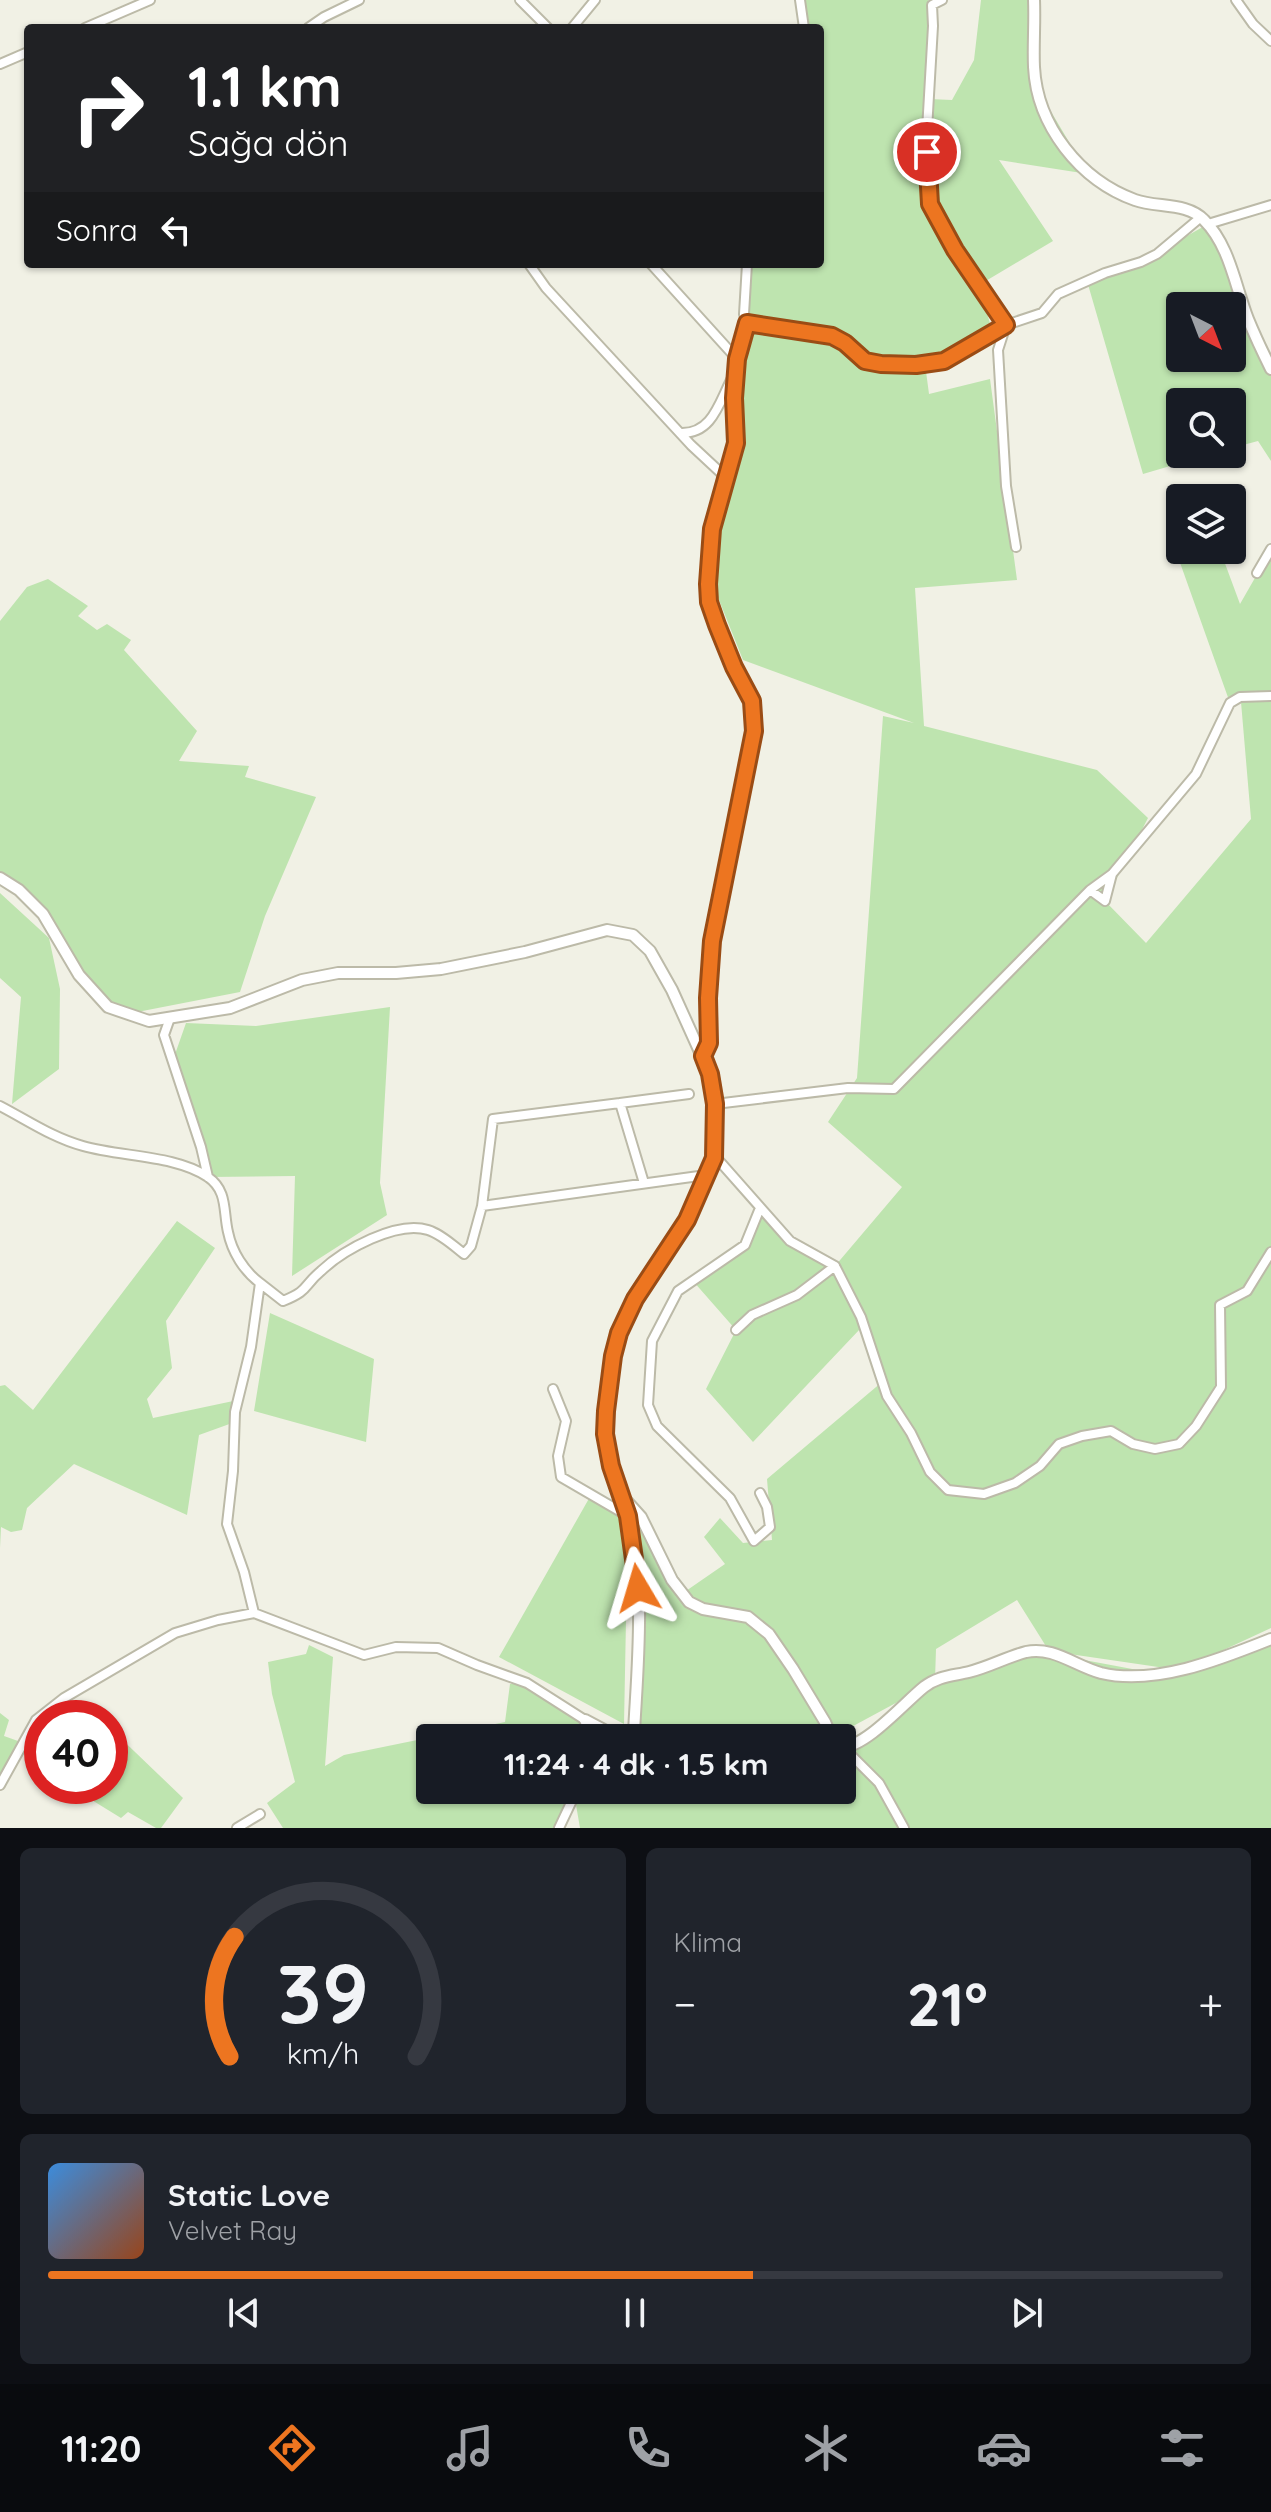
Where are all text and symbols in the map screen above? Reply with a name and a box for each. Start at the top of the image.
text: 1.1 km [188,51,342,121]
icon: right [56,56,160,160]
pin [893,118,961,186]
text: Sağa dön [188,120,349,165]
icon: arrive [905,130,949,174]
icon: left [154,208,198,252]
text: Sonra [56,211,138,249]
north arrow [1166,292,1246,372]
map controls [1166,292,1246,564]
button: search [1166,388,1246,468]
button: layers [1166,484,1246,564]
position arrow [596,1546,680,1630]
speed limit sign: 40 [24,1700,128,1804]
text: 11:24 · 4 dk · 1.5 km [504,1745,768,1783]
text: Klima [674,1926,742,1959]
text: 39 [277,1940,369,2044]
text: 21° [907,1966,988,2041]
text: − [674,1976,696,2031]
text: + [1198,1976,1223,2031]
text: km/h [286,2035,359,2071]
text: Static Love [168,2176,330,2214]
text: Velvet Ray [168,2214,297,2247]
icon: previous [222,2291,266,2335]
icon: pause [613,2291,657,2335]
icon: next [1005,2291,1049,2335]
icon: directions [264,2420,320,2476]
icon: music [442,2420,498,2476]
icon: phone [620,2420,676,2476]
icon: climate [798,2420,854,2476]
icon: car [976,2420,1032,2476]
icon: filters [1154,2420,1210,2476]
text: 11:20 [61,2426,141,2471]

